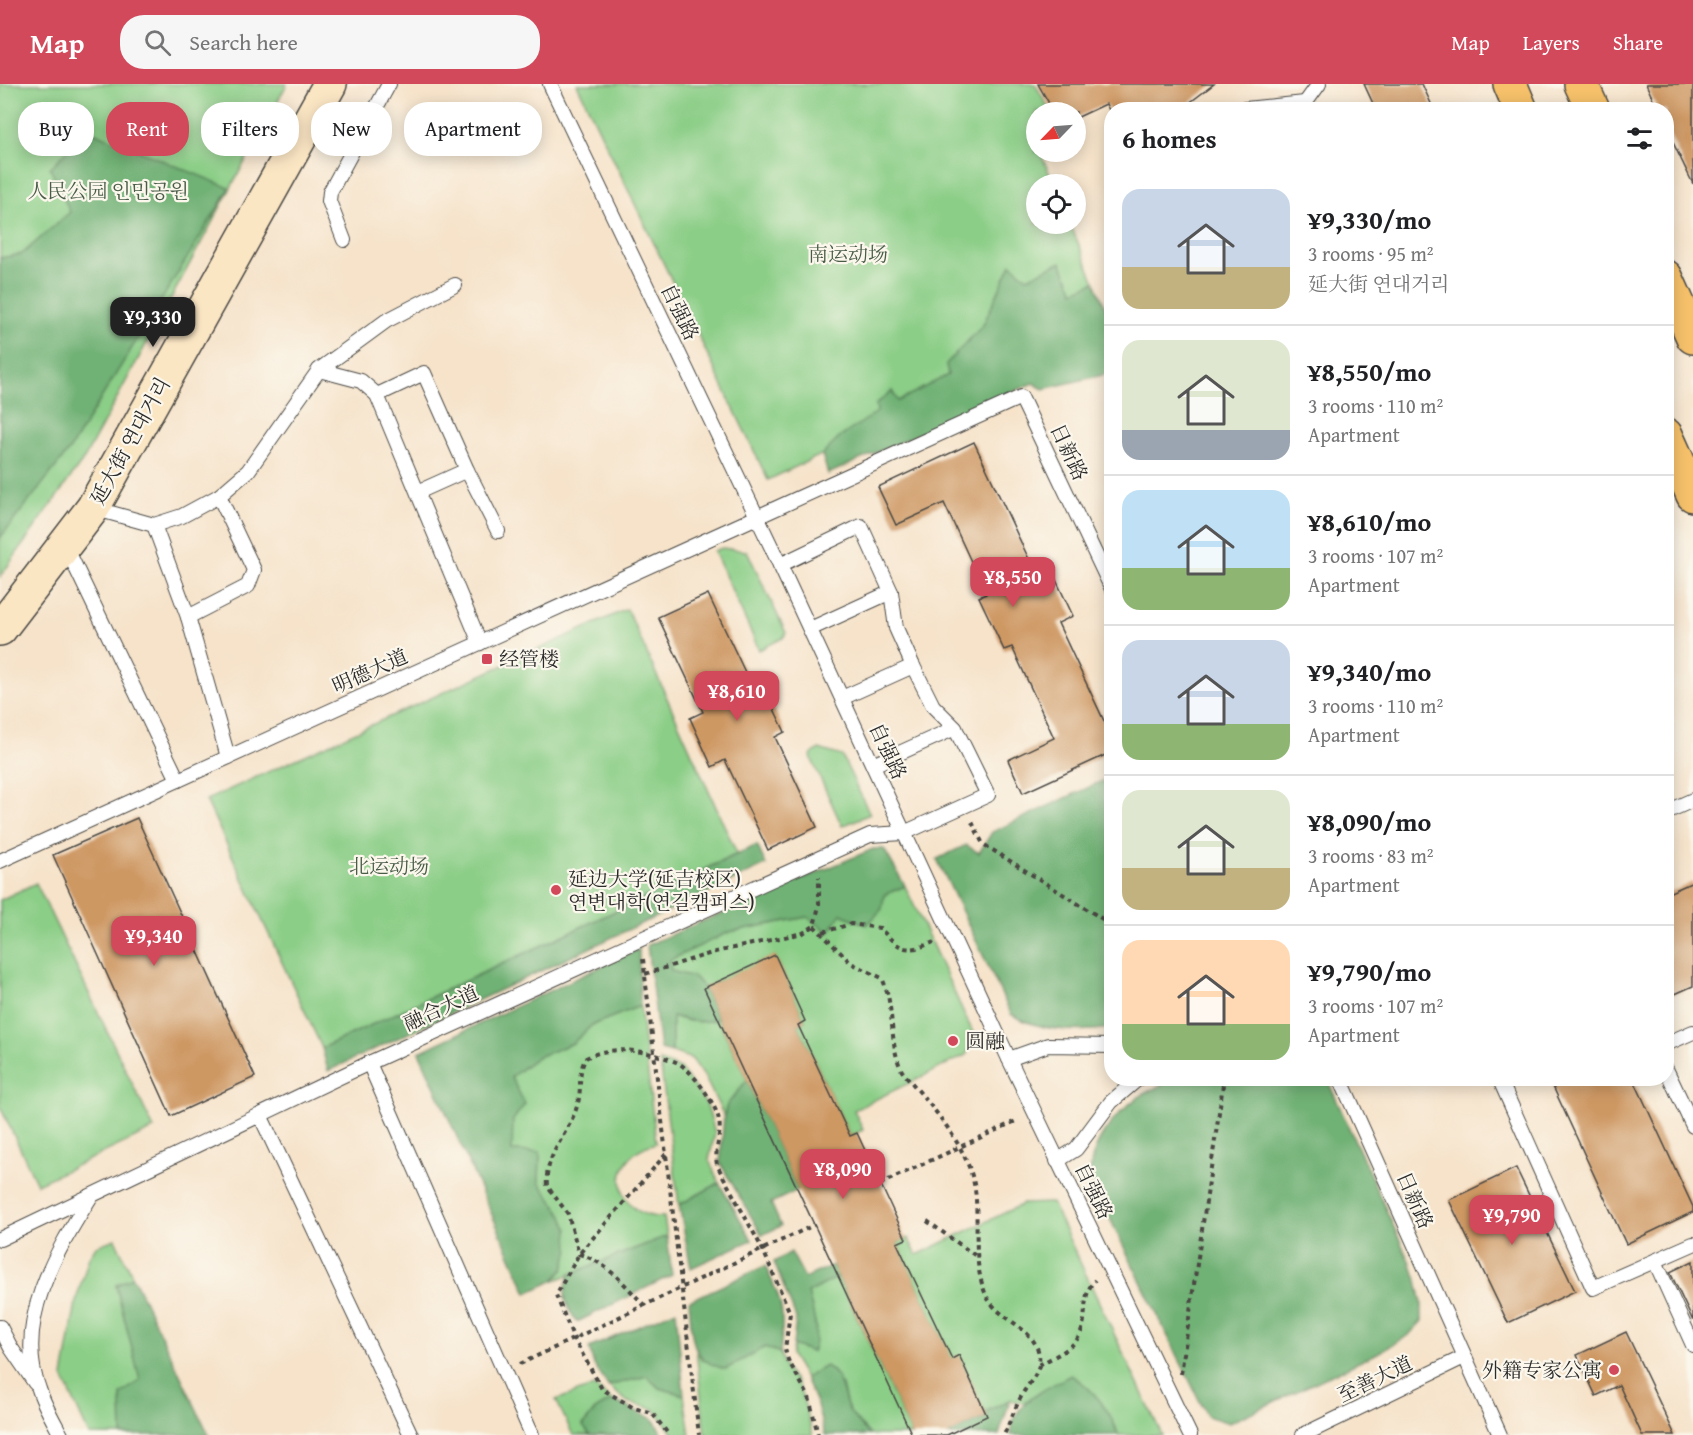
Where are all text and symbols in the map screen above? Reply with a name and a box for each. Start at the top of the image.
search box [120,15,540,69]
text: Map [30,22,84,63]
icon: search [141,26,174,59]
text: Search here [189,26,298,58]
text: Map [1451,27,1490,58]
text: Layers [1523,27,1580,58]
text: Share [1613,27,1663,58]
chip: Buy [18,102,94,156]
chip: Rent [106,102,189,156]
chip: Filters [201,102,299,156]
chip: New [311,102,392,156]
chip: Apartment [404,102,542,156]
north arrow [1026,102,1086,162]
map controls [1026,102,1086,234]
text: 6 homes [1122,119,1217,158]
icon: filters [1623,122,1656,155]
button: locate [1026,174,1086,234]
park label: 人民公园 인민공원 [27,176,189,205]
text: ¥9,330/mo [1308,200,1431,239]
icon: home [1170,213,1242,285]
park label: 南运动场 [808,239,888,268]
text: 3 rooms · 95 m² [1308,239,1434,268]
text: 延大街 연대거리 [1308,269,1450,298]
street label: 自强路 [654,278,707,345]
pin: ¥9,330 [104,297,202,348]
text: ¥9,330 [124,302,182,331]
text: ¥8,550/mo [1308,352,1431,391]
icon: home [1170,364,1242,436]
street label: 延大街 연대거리 [83,372,177,510]
text: 3 rooms · 110 m² [1308,391,1443,420]
street label: 日新路 [1044,418,1095,485]
text: Apartment [1308,420,1400,449]
text: ¥8,610/mo [1308,502,1431,541]
icon: home [1170,514,1242,586]
text: 3 rooms · 107 m² [1308,541,1443,570]
pin: ¥8,550 [964,557,1062,608]
text: ¥8,550 [984,562,1042,591]
text: Apartment [1308,570,1400,599]
street label: 明德大道 [327,641,412,700]
place label: 经管楼 [499,644,559,673]
marker: 经管楼 [480,652,494,666]
text: ¥9,340/mo [1308,652,1431,691]
icon: home [1170,664,1242,736]
pin: ¥8,610 [688,671,786,722]
text: ¥8,610 [708,676,766,705]
text: 3 rooms · 110 m² [1308,691,1443,720]
street label: 自强路 [863,717,914,784]
text: Apartment [1308,720,1400,749]
text: ¥8,090/mo [1308,802,1431,841]
icon: home [1170,814,1242,886]
text: 3 rooms · 83 m² [1308,841,1434,870]
park label: 北运动场 [349,851,429,880]
place label: 延边大学(延吉校区) 연변대학(연길캠퍼스) [568,864,755,916]
text: Apartment [1308,870,1400,899]
marker: 延边大学(延吉校区) 연변대학(연길캠퍼스) [549,883,563,897]
pin: ¥9,340 [105,916,203,967]
text: ¥9,340 [125,921,183,950]
text: ¥9,790/mo [1308,952,1431,991]
icon: home [1170,964,1242,1036]
street label: 融合大道 [398,978,483,1038]
text: 3 rooms · 107 m² [1308,991,1443,1020]
text: Apartment [1308,1020,1400,1049]
place label: 圆融 [965,1026,1005,1055]
marker: 圆融 [946,1034,960,1048]
pin: ¥8,090 [794,1149,892,1200]
text: ¥8,090 [814,1154,872,1183]
street label: 自强路 [1068,1157,1121,1224]
street label: 日新路 [1390,1166,1441,1233]
pin: ¥9,790 [1463,1195,1561,1246]
text: ¥9,790 [1483,1200,1541,1229]
street label: 至善大道 [1332,1348,1417,1409]
place label: 外籍专家公寓 [1482,1355,1602,1384]
marker: 外籍专家公寓 [1607,1363,1621,1377]

